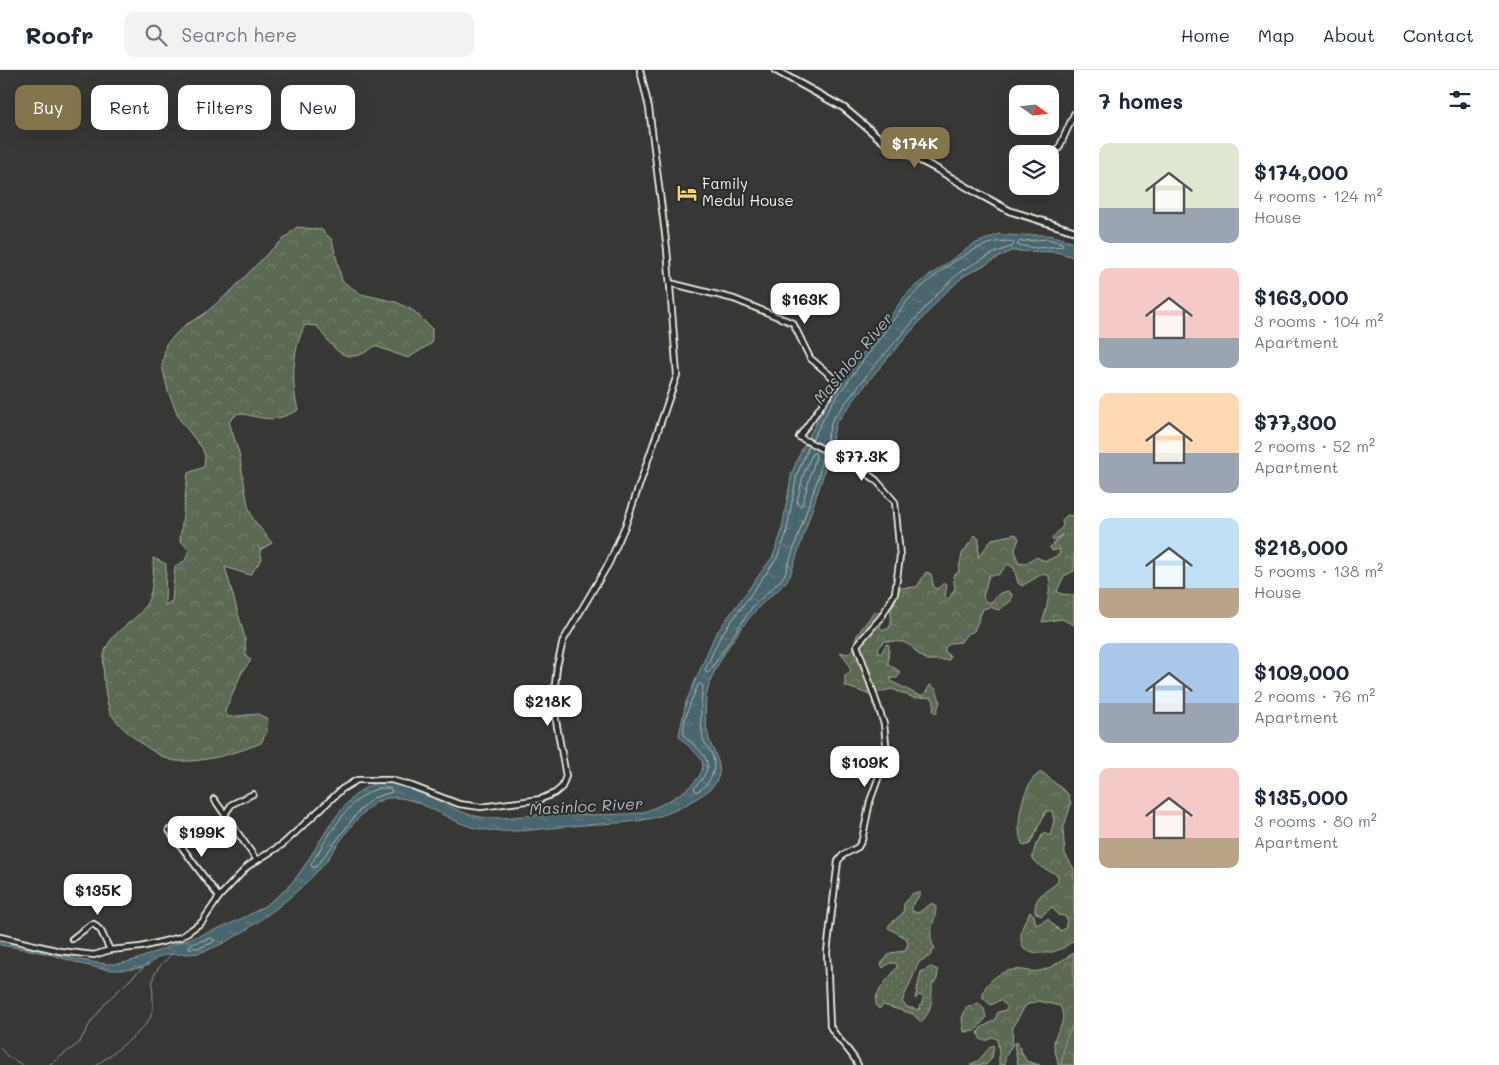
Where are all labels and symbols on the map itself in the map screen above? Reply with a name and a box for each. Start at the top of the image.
north arrow [1009,85,1059,135]
pin: $174K [880,126,950,169]
place label: Family Medul House [702,173,794,210]
hotel icon: Family Medul House [676,182,698,204]
pin: $163K [770,282,840,325]
water label: Masinloc River [808,307,897,408]
pin: $77.3K [821,440,903,482]
pin: $218K [513,684,583,727]
pin: $109K [830,746,900,788]
water label: Masinloc River [529,792,643,819]
pin: $199K [167,816,237,858]
pin: $135K [63,874,133,916]

